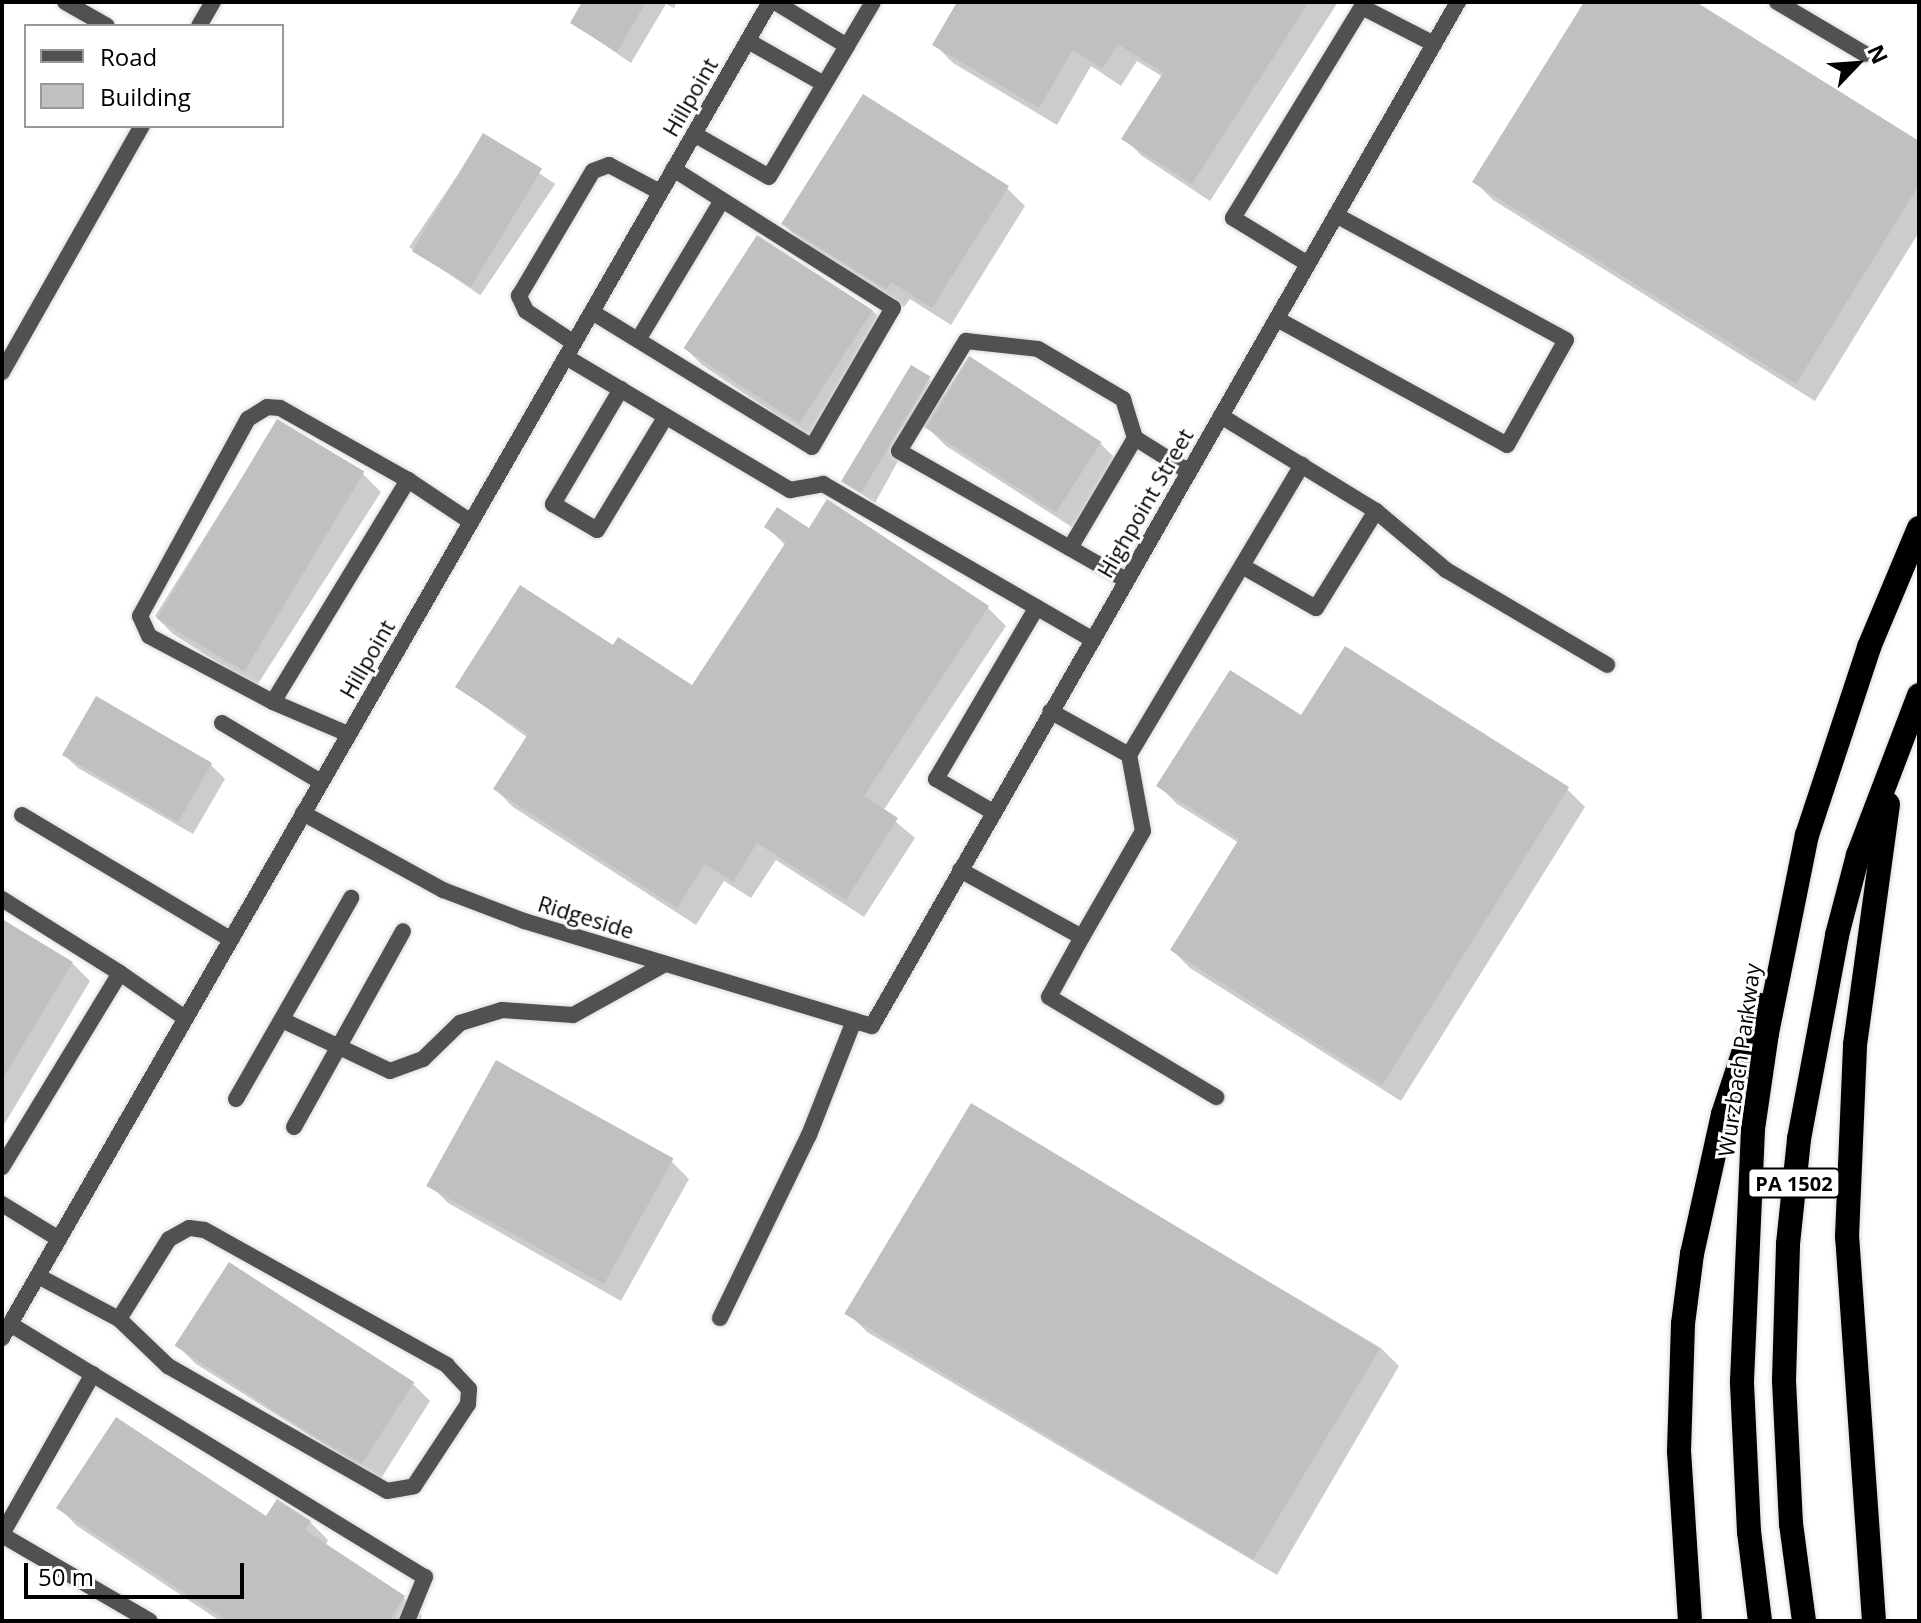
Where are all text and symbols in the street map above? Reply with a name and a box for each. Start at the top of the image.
legend [24,24,284,128]
north arrow [1817,24,1897,104]
text: N [1861,39,1896,68]
text: Road [100,40,157,73]
street label: Hillpoint [657,53,723,141]
text: Building [100,80,191,113]
street label: Highpoint Street [1092,424,1198,582]
street label: Hillpoint [334,615,400,703]
street label: Ridgeside [535,890,637,944]
street label: Wurzbach Parkway [1712,962,1766,1158]
road number: PA 1502 [1746,1167,1842,1199]
scale bar [28,1547,248,1597]
text: 50 m [38,1560,94,1593]

